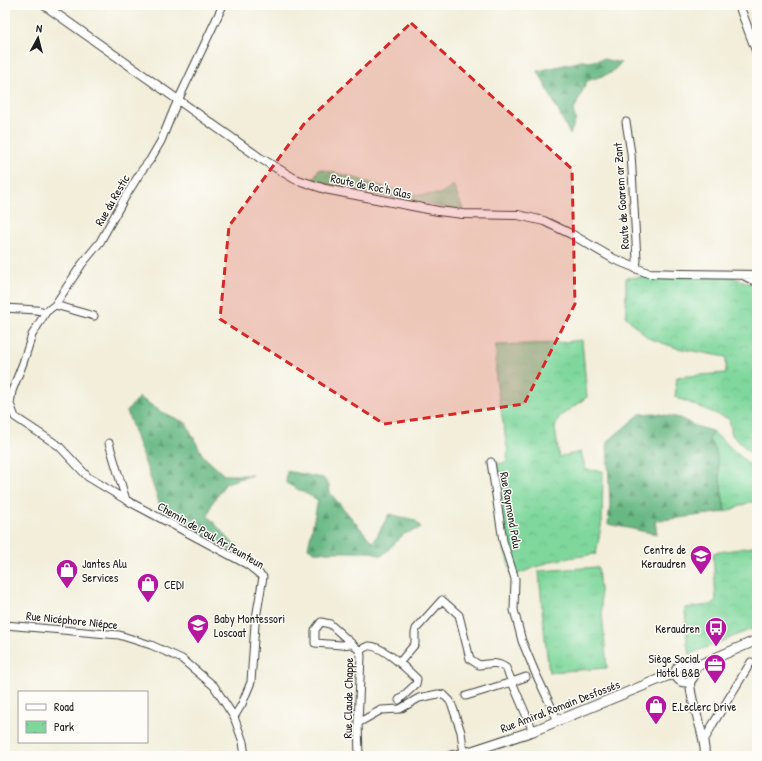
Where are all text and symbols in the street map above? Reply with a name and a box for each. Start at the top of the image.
north arrow [18,18,58,58]
text: N [35,21,43,35]
street label: Route de Goarem ar Zant [609,141,633,250]
street label: Route de Roc'h Glas [329,169,413,203]
street label: Rue du Restic [91,171,134,229]
street label: Rue Raymond Palu [496,470,526,550]
street label: Chemin de Poul Ar Feunteun [154,497,268,573]
place label: Centre de Keraudren [641,541,686,572]
school or university icon: Centre de Keraudren [688,543,714,576]
place label: Jantes Alu Services [82,555,127,586]
shop icon: Jantes Alu Services [54,557,80,590]
shop icon: CEDI [135,571,161,604]
place label: CEDI [164,576,184,593]
street label: Rue Nicéphore Niépce [25,607,119,633]
place label: Baby Montessori Loscoat [214,610,285,641]
school or university icon: Baby Montessori Loscoat [185,612,211,645]
bus stop icon: Keraudren [703,615,729,648]
place label: Keraudren [655,620,700,637]
place label: Siège Social Hotel B&B [649,650,701,681]
office icon: Siège Social Hotel B&B [702,652,728,685]
street label: Rue Claude Chappe [339,657,357,738]
street label: Rue Amiral Romain Desfossés [498,675,623,737]
legend [18,691,148,743]
shop icon: E.Leclerc Drive [643,693,669,726]
text: Road [54,698,74,715]
place label: E.Leclerc Drive [672,698,737,715]
text: Park [54,718,74,735]

